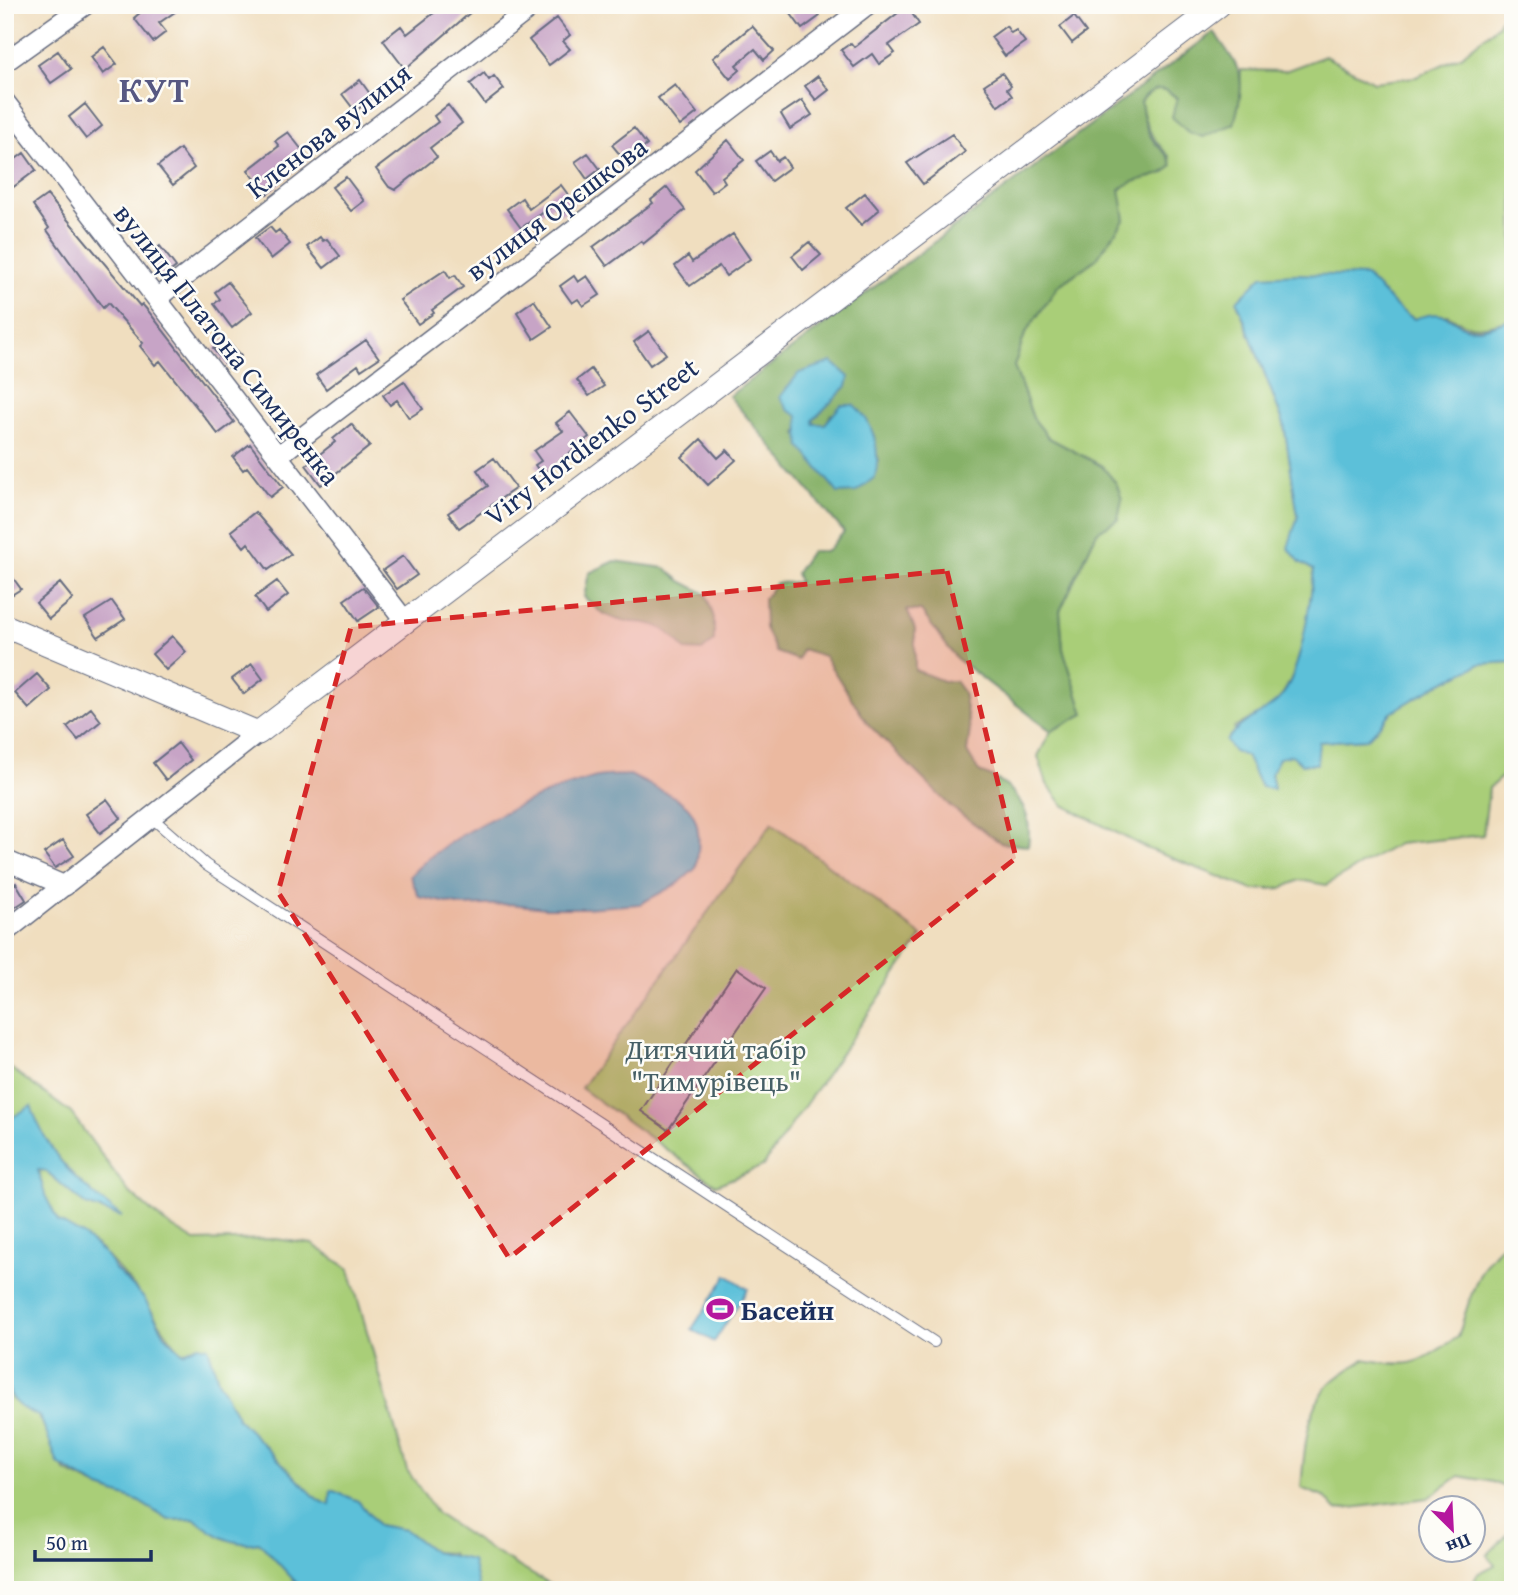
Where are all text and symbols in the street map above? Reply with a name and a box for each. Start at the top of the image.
street label: Кленова вулиця [237,52,419,208]
district label: КУТ [119,64,191,115]
street label: вулиця Орєшкова [457,126,656,290]
street label: вулиця Платона Симиренка [105,194,352,494]
street label: Viry Hordienko Street [475,347,707,535]
park label: Дитячий табір "Тимурівець" [625,1028,806,1101]
place label: Басейн [741,1289,834,1330]
sports icon: Басейн [705,1294,735,1324]
north arrow [1416,1494,1486,1564]
scale bar [35,1518,150,1562]
text: 50 m [46,1527,88,1558]
text: Пн [1442,1527,1476,1562]

